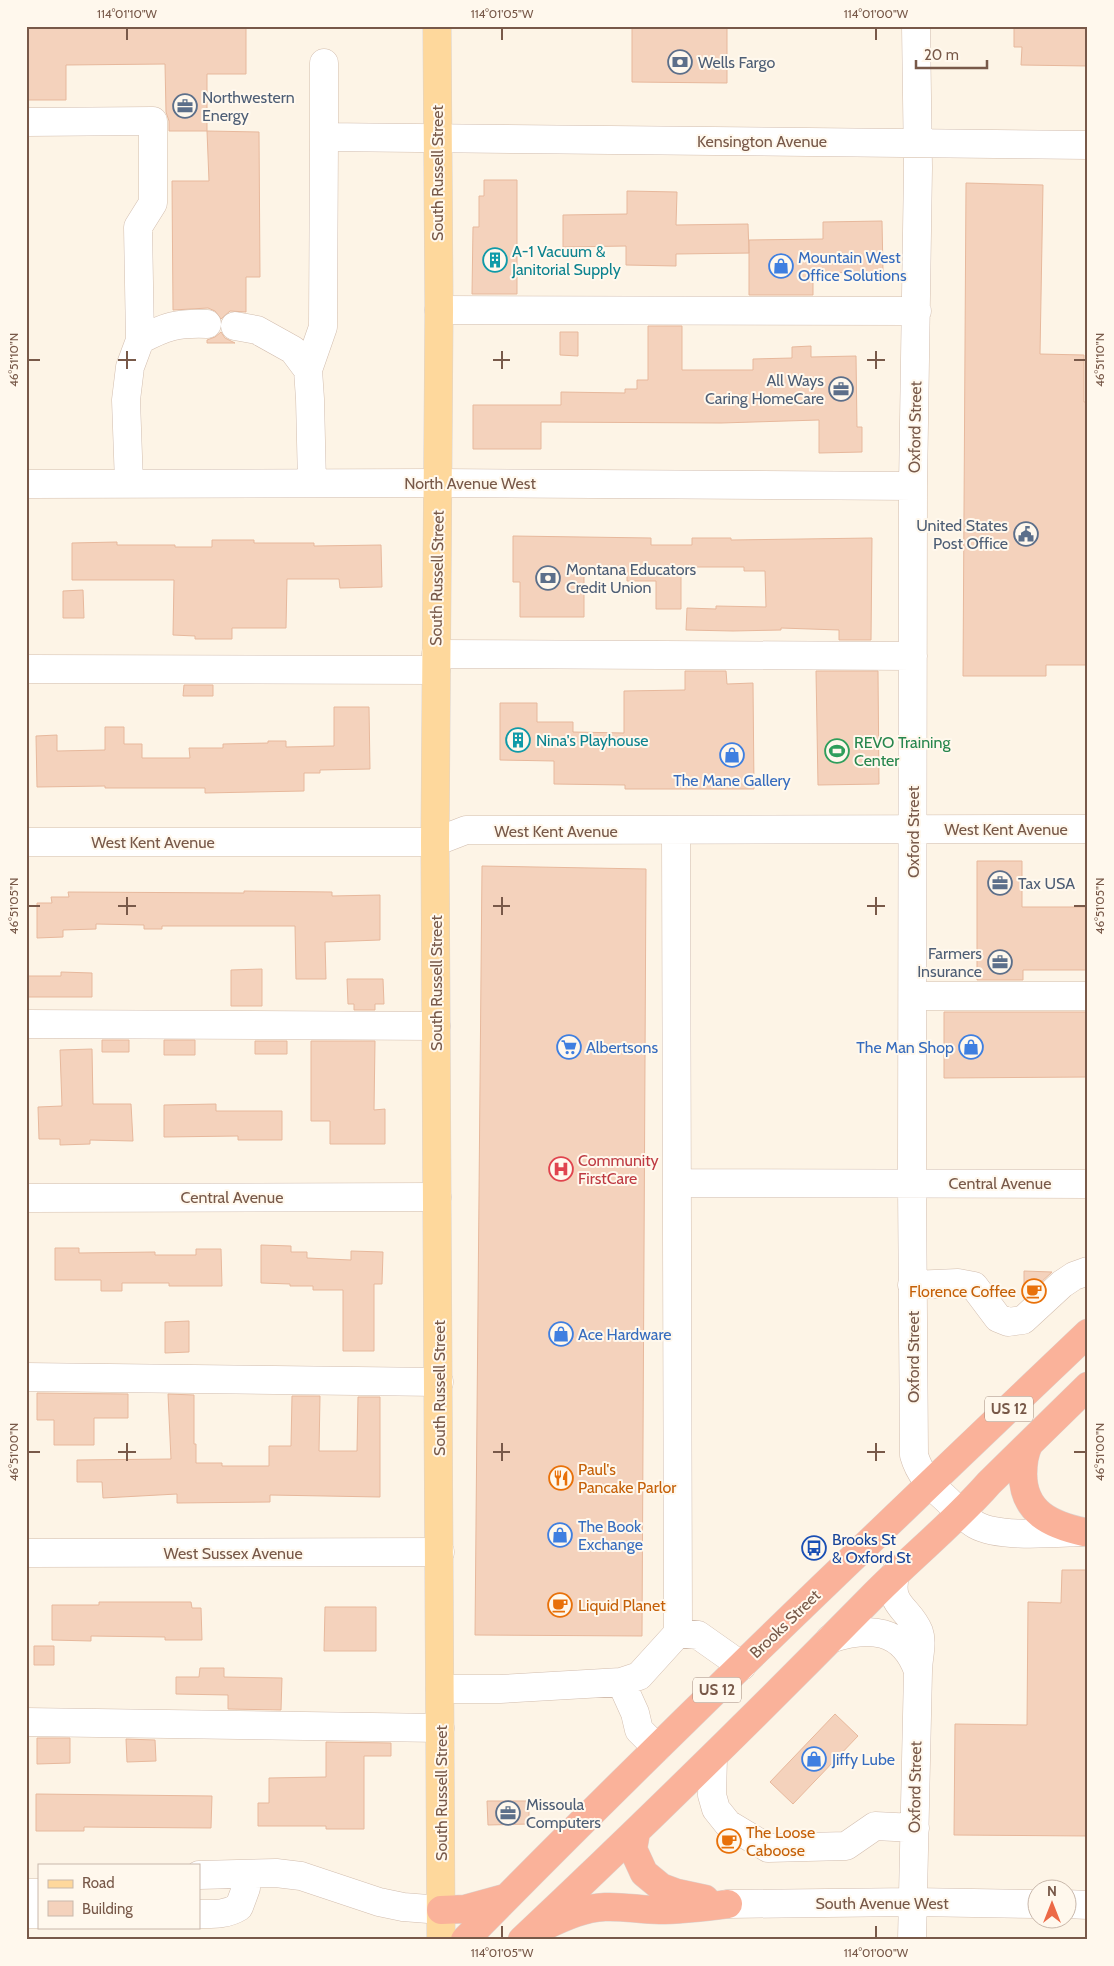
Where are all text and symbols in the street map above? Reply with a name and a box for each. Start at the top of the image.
text: 114°01'10"W [97,6,158,21]
text: 114°01'05"W [471,6,534,21]
text: 114°01'00"W [844,6,909,21]
scale bar [916,38,988,70]
text: 20 m [924,46,959,64]
bank icon: Wells Fargo [667,49,693,75]
place label: Wells Fargo [698,53,776,72]
place label: Northwestern Energy [202,88,295,125]
office icon: Northwestern Energy [172,93,198,119]
street label: South Russell Street [428,105,447,241]
street label: Kensington Avenue [697,132,827,151]
place label: A-1 Vacuum & Janitorial Supply [511,242,621,279]
building icon: A-1 Vacuum & Janitorial Supply [482,247,508,273]
place label: Mountain West Office Solutions [798,248,907,285]
shop icon: Mountain West Office Solutions [768,253,794,279]
text: 46°51'10"N [6,333,21,387]
text: 46°51'10"N [1092,333,1107,387]
place label: All Ways Caring HomeCare [705,371,824,408]
office icon: All Ways Caring HomeCare [828,376,854,402]
street label: Oxford Street [905,380,925,473]
street label: North Avenue West [404,474,536,493]
street label: South Russell Street [426,509,448,646]
place label: United States Post Office [916,516,1008,553]
public building icon: United States Post Office [1013,521,1039,547]
place label: Montana Educators Credit Union [566,560,697,597]
bank icon: Montana Educators Credit Union [535,565,561,591]
building icon: Nina's Playhouse [505,727,531,753]
place label: Nina's Playhouse [536,731,649,750]
place label: REVO Training Center [854,733,951,770]
sports icon: REVO Training Center [824,738,850,764]
shop icon: The Mane Gallery [719,742,745,768]
place label: The Mane Gallery [673,771,791,790]
street label: Oxford Street [904,785,923,878]
street label: West Kent Avenue [944,820,1068,839]
street label: West Kent Avenue [494,822,618,841]
street label: West Kent Avenue [91,833,215,852]
office icon: Tax USA [987,870,1013,896]
place label: Tax USA [1018,874,1075,893]
text: 46°51'05"N [6,878,21,934]
text: 46°51'05"N [1092,878,1107,934]
street label: South Russell Street [427,915,446,1051]
place label: Farmers Insurance [917,944,982,981]
office icon: Farmers Insurance [987,949,1013,975]
supermarket icon: Albertsons [556,1034,582,1060]
shop icon: The Man Shop [958,1034,984,1060]
place label: Albertsons [586,1038,658,1057]
place label: The Man Shop [856,1038,954,1057]
place label: Community FirstCare [578,1151,659,1188]
hospital icon: Community FirstCare [548,1156,574,1182]
street label: Central Avenue [949,1174,1051,1193]
street label: Central Avenue [181,1188,283,1207]
cafe icon: Florence Coffee [1021,1278,1047,1304]
place label: Florence Coffee [909,1282,1016,1301]
street label: Oxford Street [904,1310,923,1403]
street label: South Russell Street [430,1320,449,1456]
shop icon: Ace Hardware [548,1321,574,1347]
place label: Ace Hardware [578,1325,671,1344]
road number: US 12 [985,1396,1033,1422]
text: 46°51'00"N [6,1423,21,1481]
text: 46°51'00"N [1092,1423,1107,1481]
place label: Paul's Pancake Parlor [578,1460,677,1497]
restaurant icon: Paul's Pancake Parlor [548,1465,574,1491]
place label: The Book Exchange [578,1517,643,1554]
shop icon: The Book Exchange [547,1522,573,1548]
place label: Brooks St & Oxford St [832,1530,911,1567]
bus stop icon: Brooks St & Oxford St [801,1535,827,1561]
street label: West Sussex Avenue [163,1544,303,1563]
street label: Brooks Street [746,1585,825,1662]
cafe icon: Liquid Planet [547,1592,573,1618]
place label: Liquid Planet [578,1596,666,1615]
road number: US 12 [693,1678,741,1702]
street label: South Russell Street [432,1725,451,1861]
street label: Oxford Street [905,1740,925,1833]
shop icon: Jiffy Lube [801,1746,827,1772]
place label: Jiffy Lube [831,1750,895,1769]
place label: Missoula Computers [526,1795,601,1832]
office icon: Missoula Computers [495,1800,521,1826]
place label: The Loose Caboose [746,1823,815,1860]
cafe icon: The Loose Caboose [716,1828,742,1854]
legend [38,1864,200,1928]
text: Road [82,1874,115,1892]
north arrow [1026,1878,1076,1928]
text: N [1047,1882,1057,1900]
street label: South Avenue West [815,1894,949,1913]
text: Building [82,1900,133,1918]
text: 114°01'05"W [471,1945,534,1960]
text: 114°01'00"W [844,1945,909,1960]

